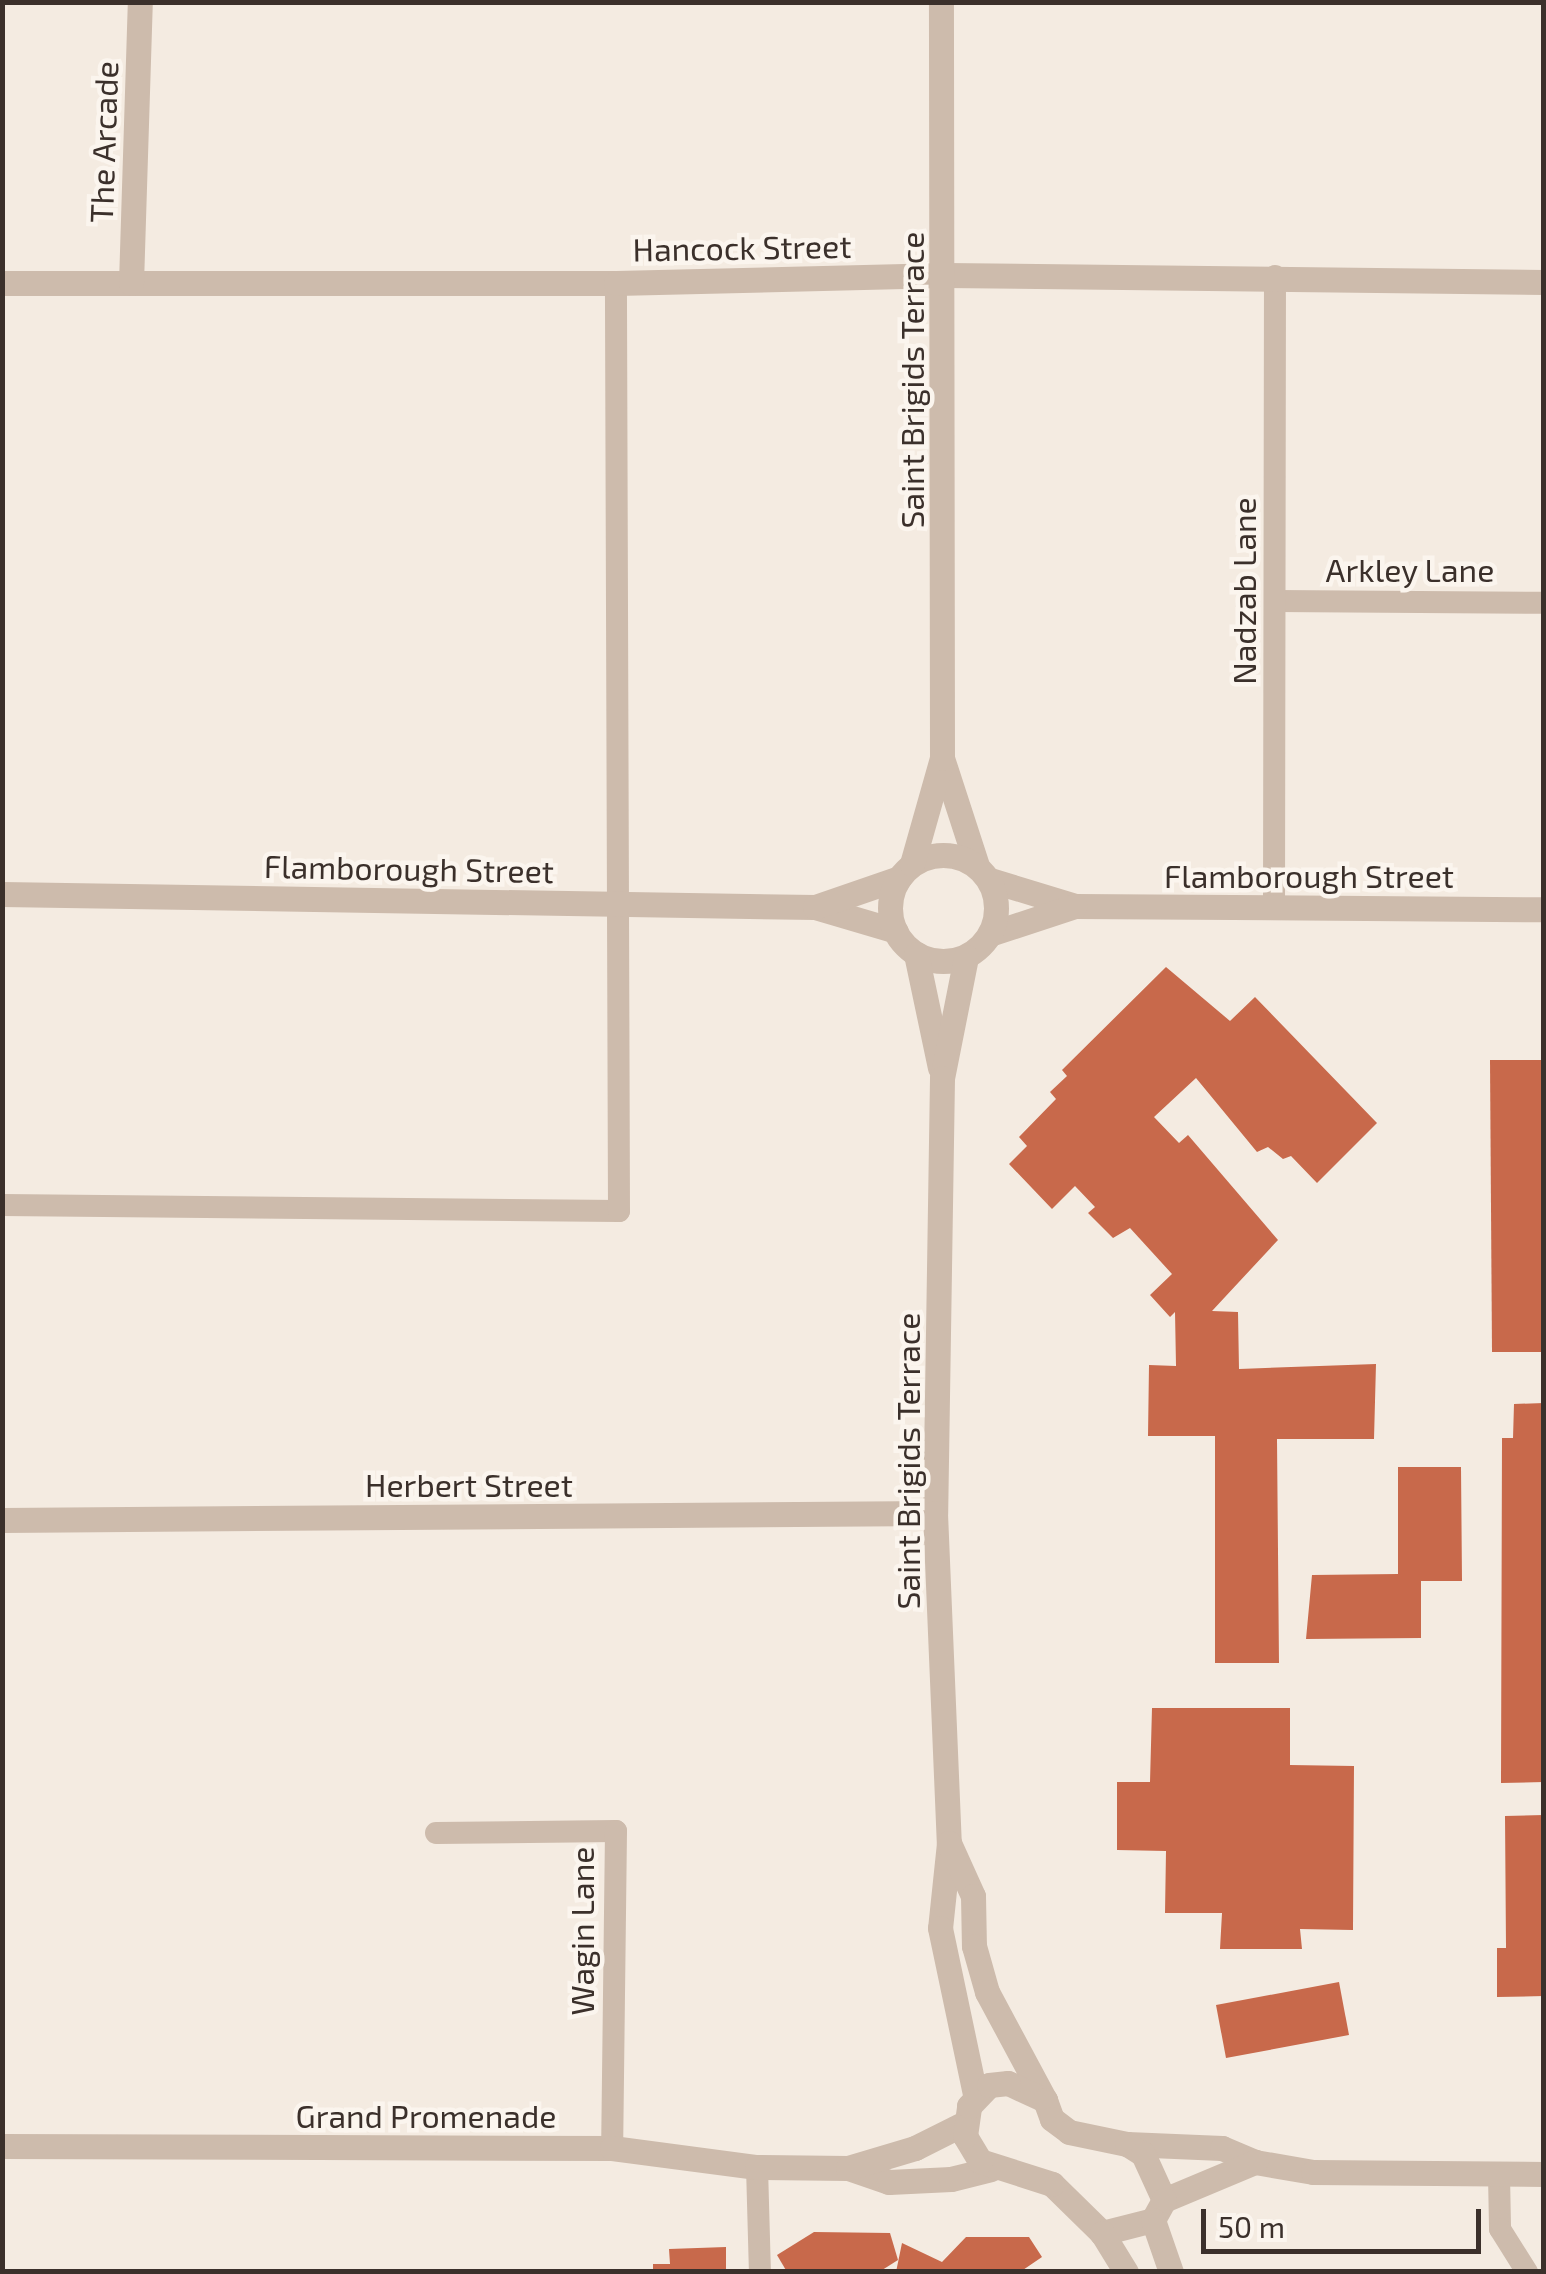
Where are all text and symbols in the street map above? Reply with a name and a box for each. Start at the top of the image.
street label: The Arcade [81,60,125,224]
street label: Hancock Street [632,226,852,268]
street label: Saint Brigids Terrace [892,231,930,529]
street label: Nadzab Lane [1224,497,1262,685]
street label: Arkley Lane [1325,550,1495,588]
street label: Flamborough Street [264,846,554,890]
street label: Flamborough Street [1164,856,1454,894]
street label: Saint Brigids Terrace [888,1312,926,1610]
street label: Herbert Street [365,1465,573,1503]
street label: Wagin Lane [562,1847,600,2015]
street label: Grand Promenade [296,2096,556,2134]
scale bar [1206,2189,1486,2251]
text: 50 m [1218,2208,1285,2244]

